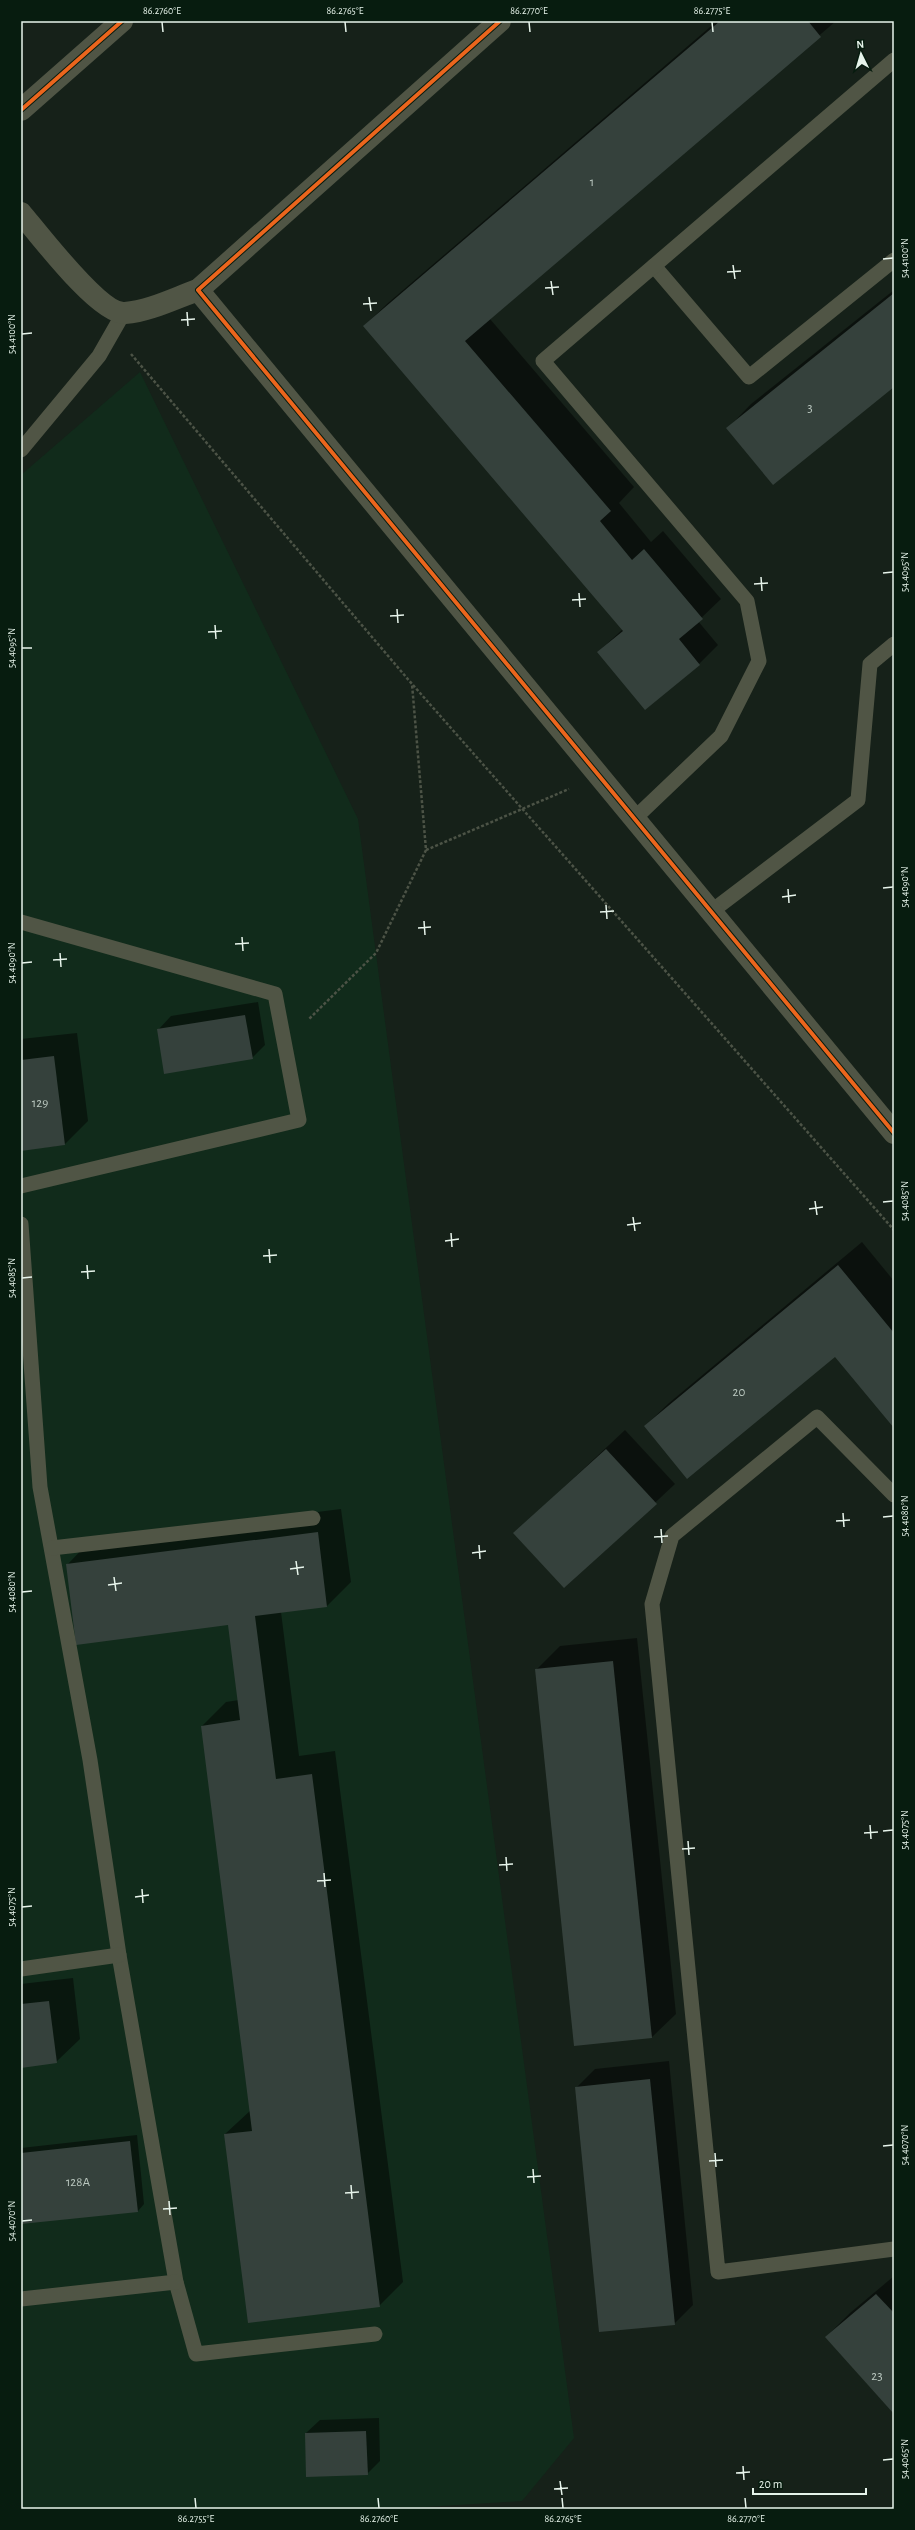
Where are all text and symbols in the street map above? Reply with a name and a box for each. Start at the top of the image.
text: 86.2760°E [143,6,181,16]
text: 86.2765°E [326,6,364,16]
text: 86.2770°E [510,6,548,16]
text: 86.2775°E [694,6,730,16]
north arrow [841,34,881,74]
text: N [856,39,864,50]
house number: 1 [590,176,594,189]
text: 54.4100°N [900,238,910,278]
text: 54.4100°N [7,314,17,354]
house number: 3 [807,402,813,415]
text: 54.4095°N [900,552,910,592]
text: 54.4095°N [7,628,17,668]
text: 54.4090°N [900,866,910,908]
text: 54.4090°N [7,942,17,984]
house number: 129 [32,1097,48,1110]
text: 54.4085°N [900,1181,910,1221]
text: 54.4085°N [7,1258,17,1298]
house number: 20 [733,1386,746,1399]
text: 54.4080°N [900,1495,910,1537]
text: 54.4080°N [7,1571,17,1613]
text: 54.4075°N [900,1810,910,1850]
text: 54.4075°N [7,1887,17,1927]
text: 54.4070°N [900,2125,910,2165]
house number: 128А [66,2176,90,2189]
text: 54.4070°N [7,2201,17,2241]
house number: 23 [871,2370,883,2383]
text: 54.4065°N [900,2439,910,2479]
scale bar [753,2470,866,2496]
text: 20 m [759,2478,782,2490]
text: 86.2755°E [178,2514,214,2524]
text: 86.2760°E [360,2514,398,2524]
text: 86.2765°E [544,2514,582,2524]
text: 86.2770°E [727,2514,765,2524]

